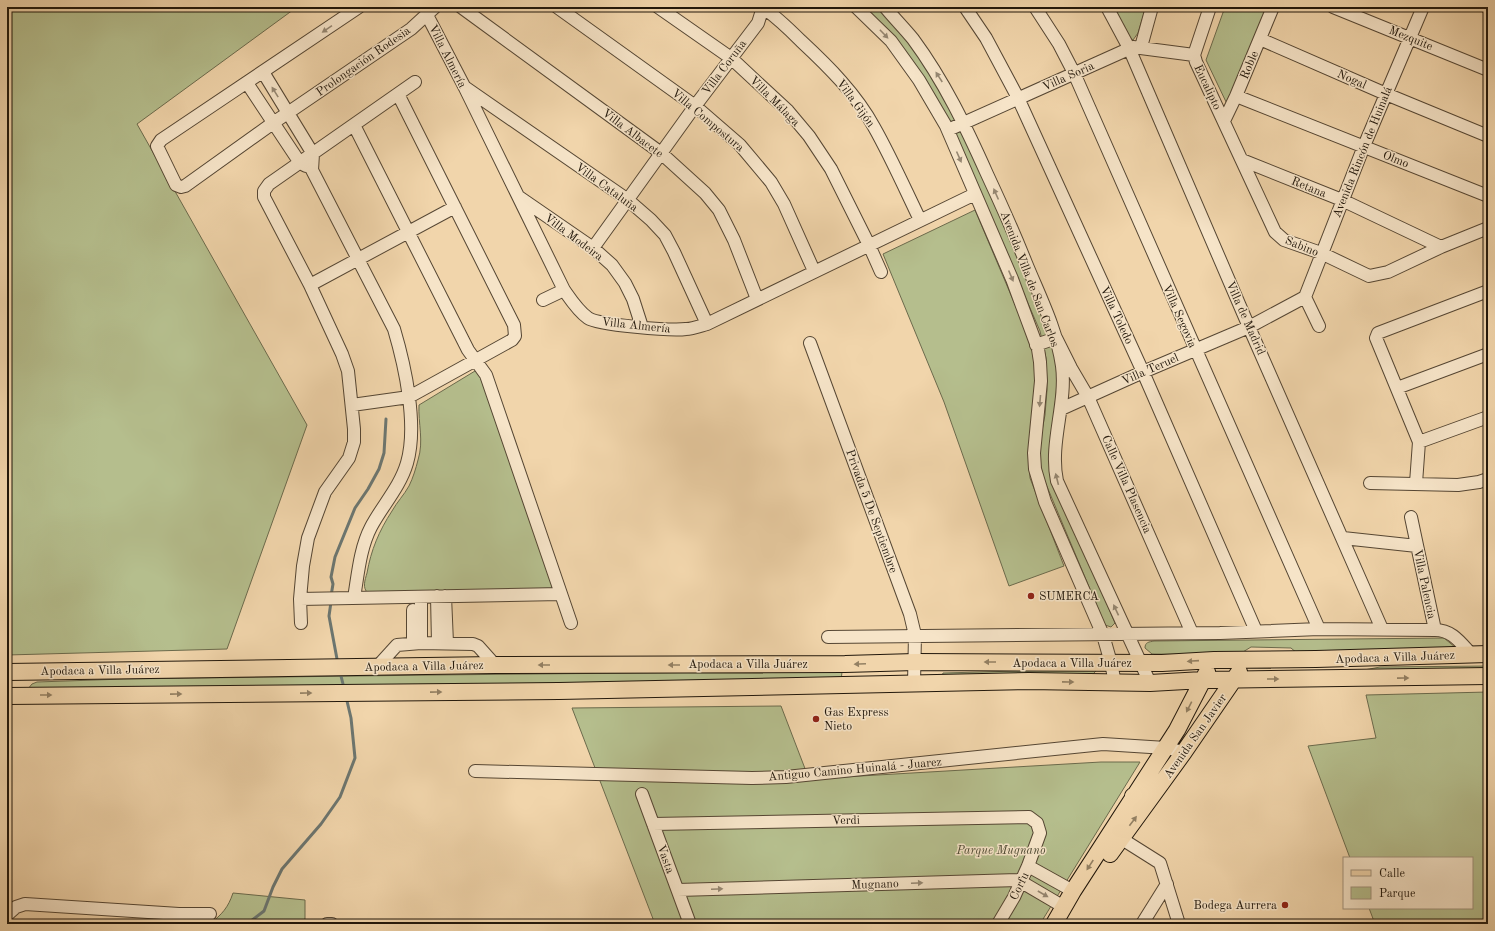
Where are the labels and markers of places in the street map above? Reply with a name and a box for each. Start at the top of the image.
marker: SUMERCA [1026,591,1036,601]
place label: SUMERCA [1039,591,1099,603]
place label: Gas Express Nieto [824,707,889,733]
marker: Gas Express Nieto [811,714,821,724]
place label: Bodega Aurrera [1193,900,1277,912]
marker: Bodega Aurrera [1280,900,1290,910]

